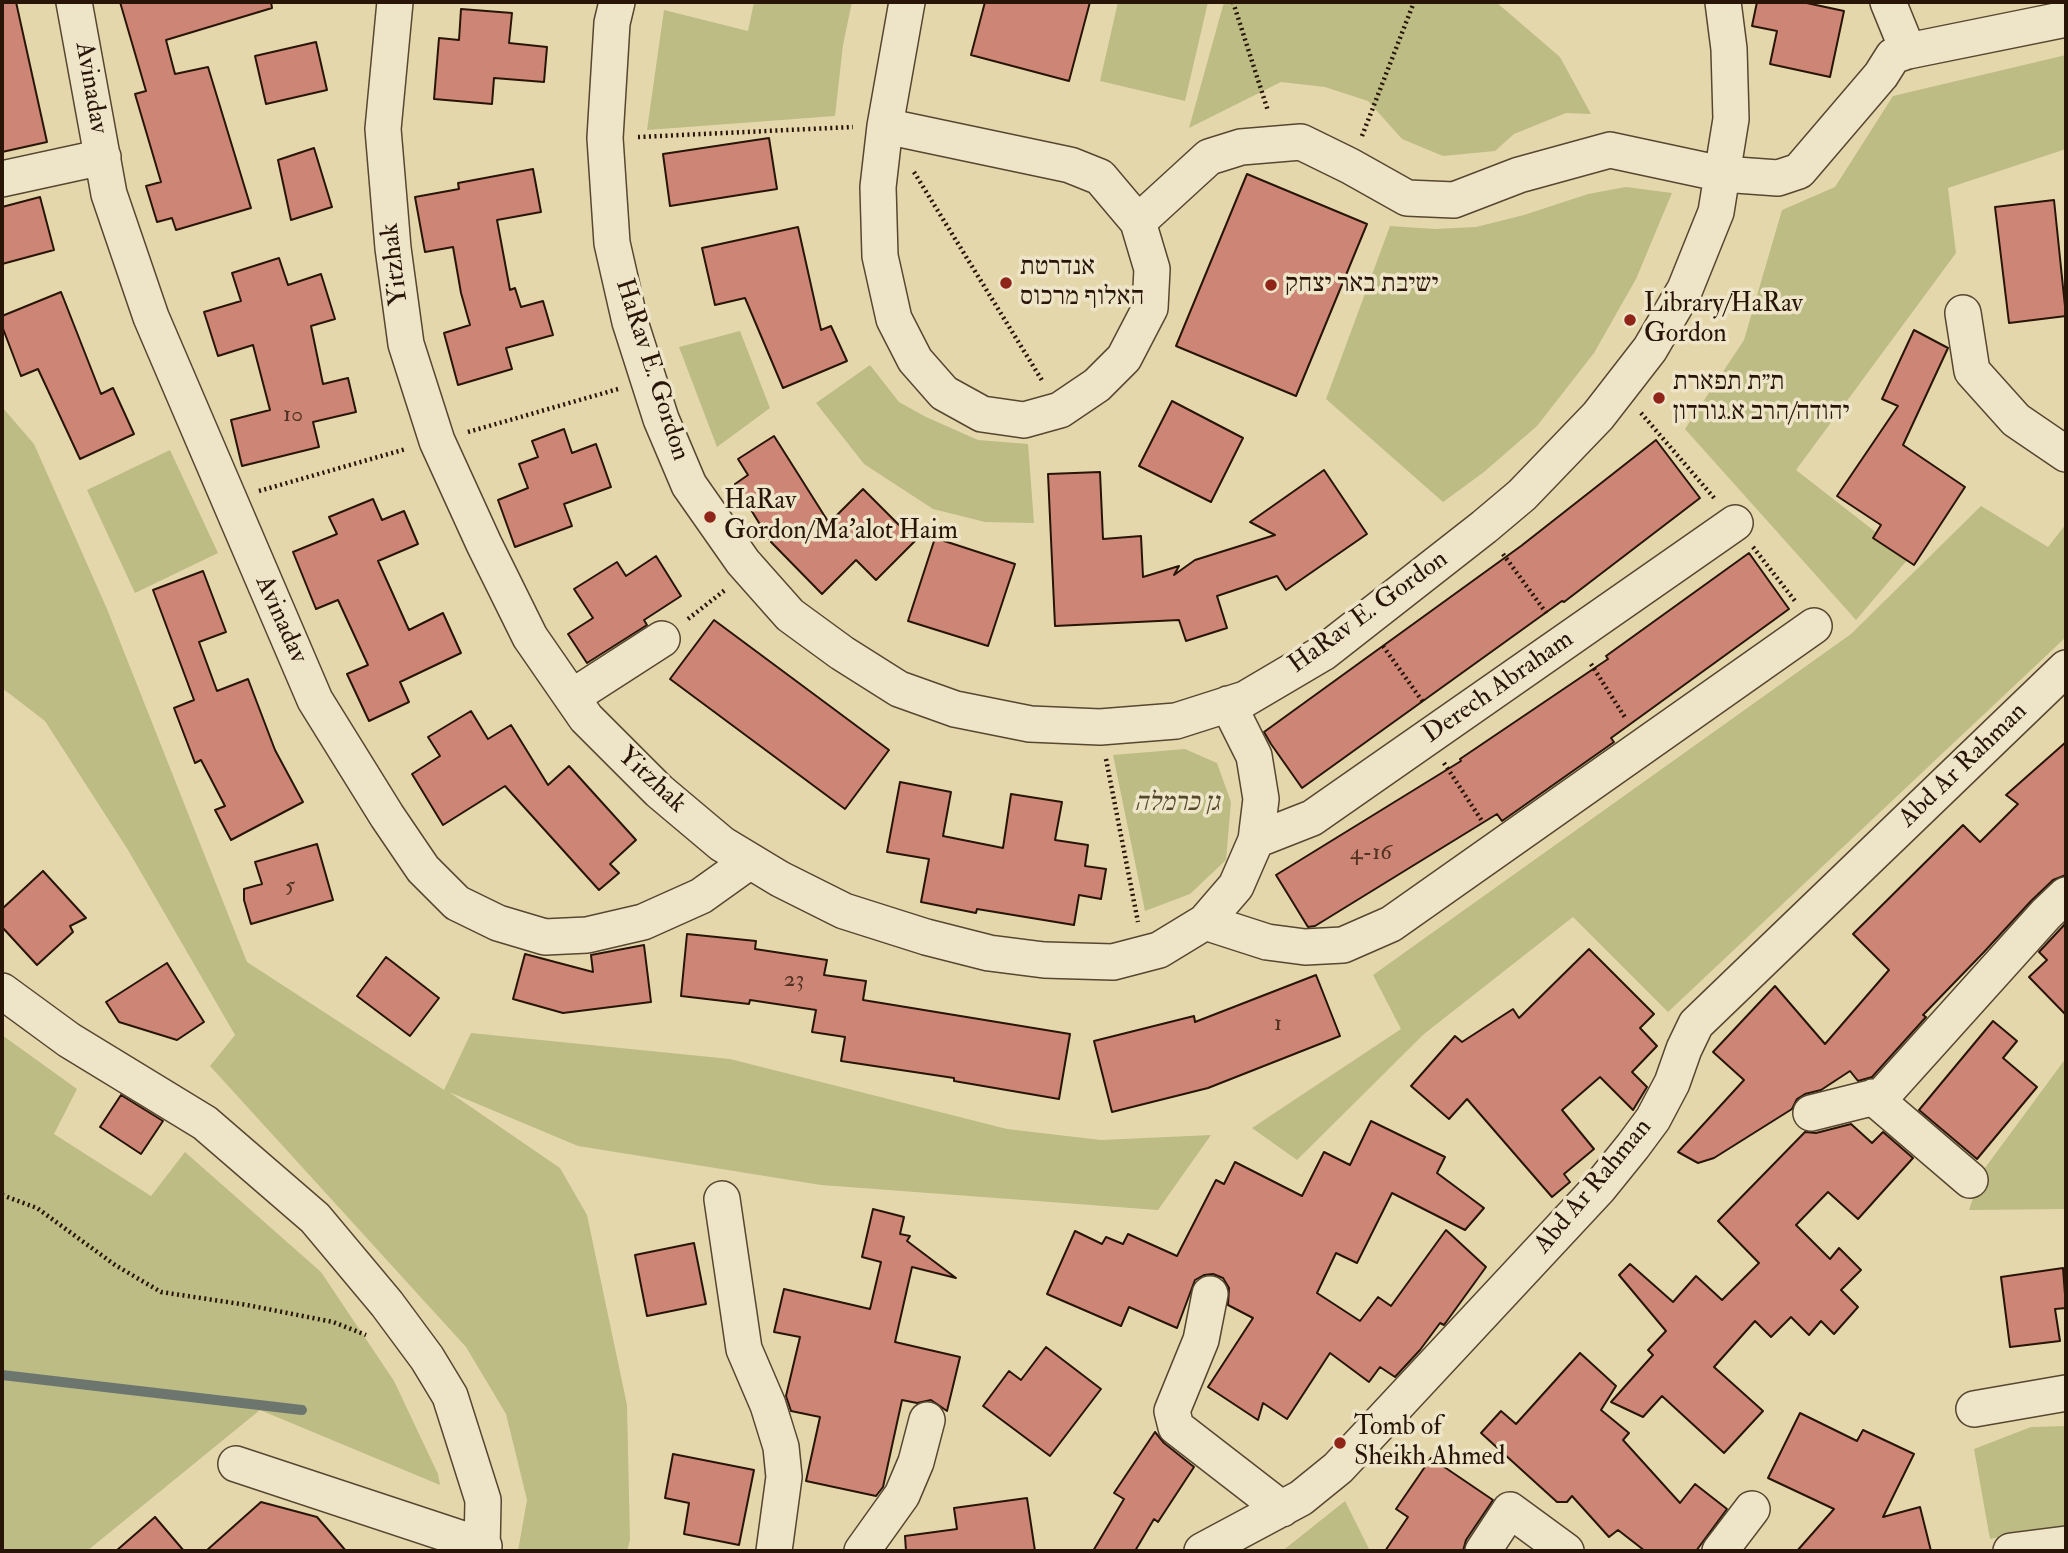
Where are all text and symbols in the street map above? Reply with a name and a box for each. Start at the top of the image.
street label: Avinadav [67,40,113,136]
street label: Yitzhak [376,221,416,307]
place label: אנדרטת האלוף מרכוס [1020,252,1144,314]
place label: ישיבת באר יצחק [1285,269,1439,301]
street label: HaRav E. Gordon [607,275,695,465]
marker: אנדרטת האלוף מרכוס [998,275,1014,291]
marker: ישיבת באר יצחק [1263,277,1279,293]
place label: Library/HaRav Gordon [1644,289,1803,350]
marker: Library/HaRav Gordon [1622,312,1638,328]
place label: ת״ת תפארת יהודה/הרב א.גורדון [1673,367,1850,428]
marker: ת״ת תפארת יהודה/הרב א.גורדון [1651,390,1667,406]
house number: 10 [283,402,303,430]
place label: HaRav Gordon/Ma'alot Haim [724,486,958,548]
marker: HaRav Gordon/Ma'alot Haim [702,509,718,525]
street label: HaRav E. Gordon [1283,545,1455,681]
street label: Avinadav [247,571,313,669]
street label: Derech Abraham [1418,625,1580,751]
street label: Abd Ar Rahman [1893,697,2035,835]
street label: Yitzhak [610,742,692,820]
park label: גן כרמלה [1134,788,1220,820]
house number: 4-16 [1350,840,1392,868]
house number: 5 [285,873,295,901]
house number: 23 [784,967,804,995]
house number: 1 [1274,1011,1282,1039]
street label: Abd Ar Rahman [1529,1113,1659,1261]
place label: Tomb of Sheikh Ahmed [1354,1412,1505,1474]
marker: Tomb of Sheikh Ahmed [1332,1435,1348,1451]

